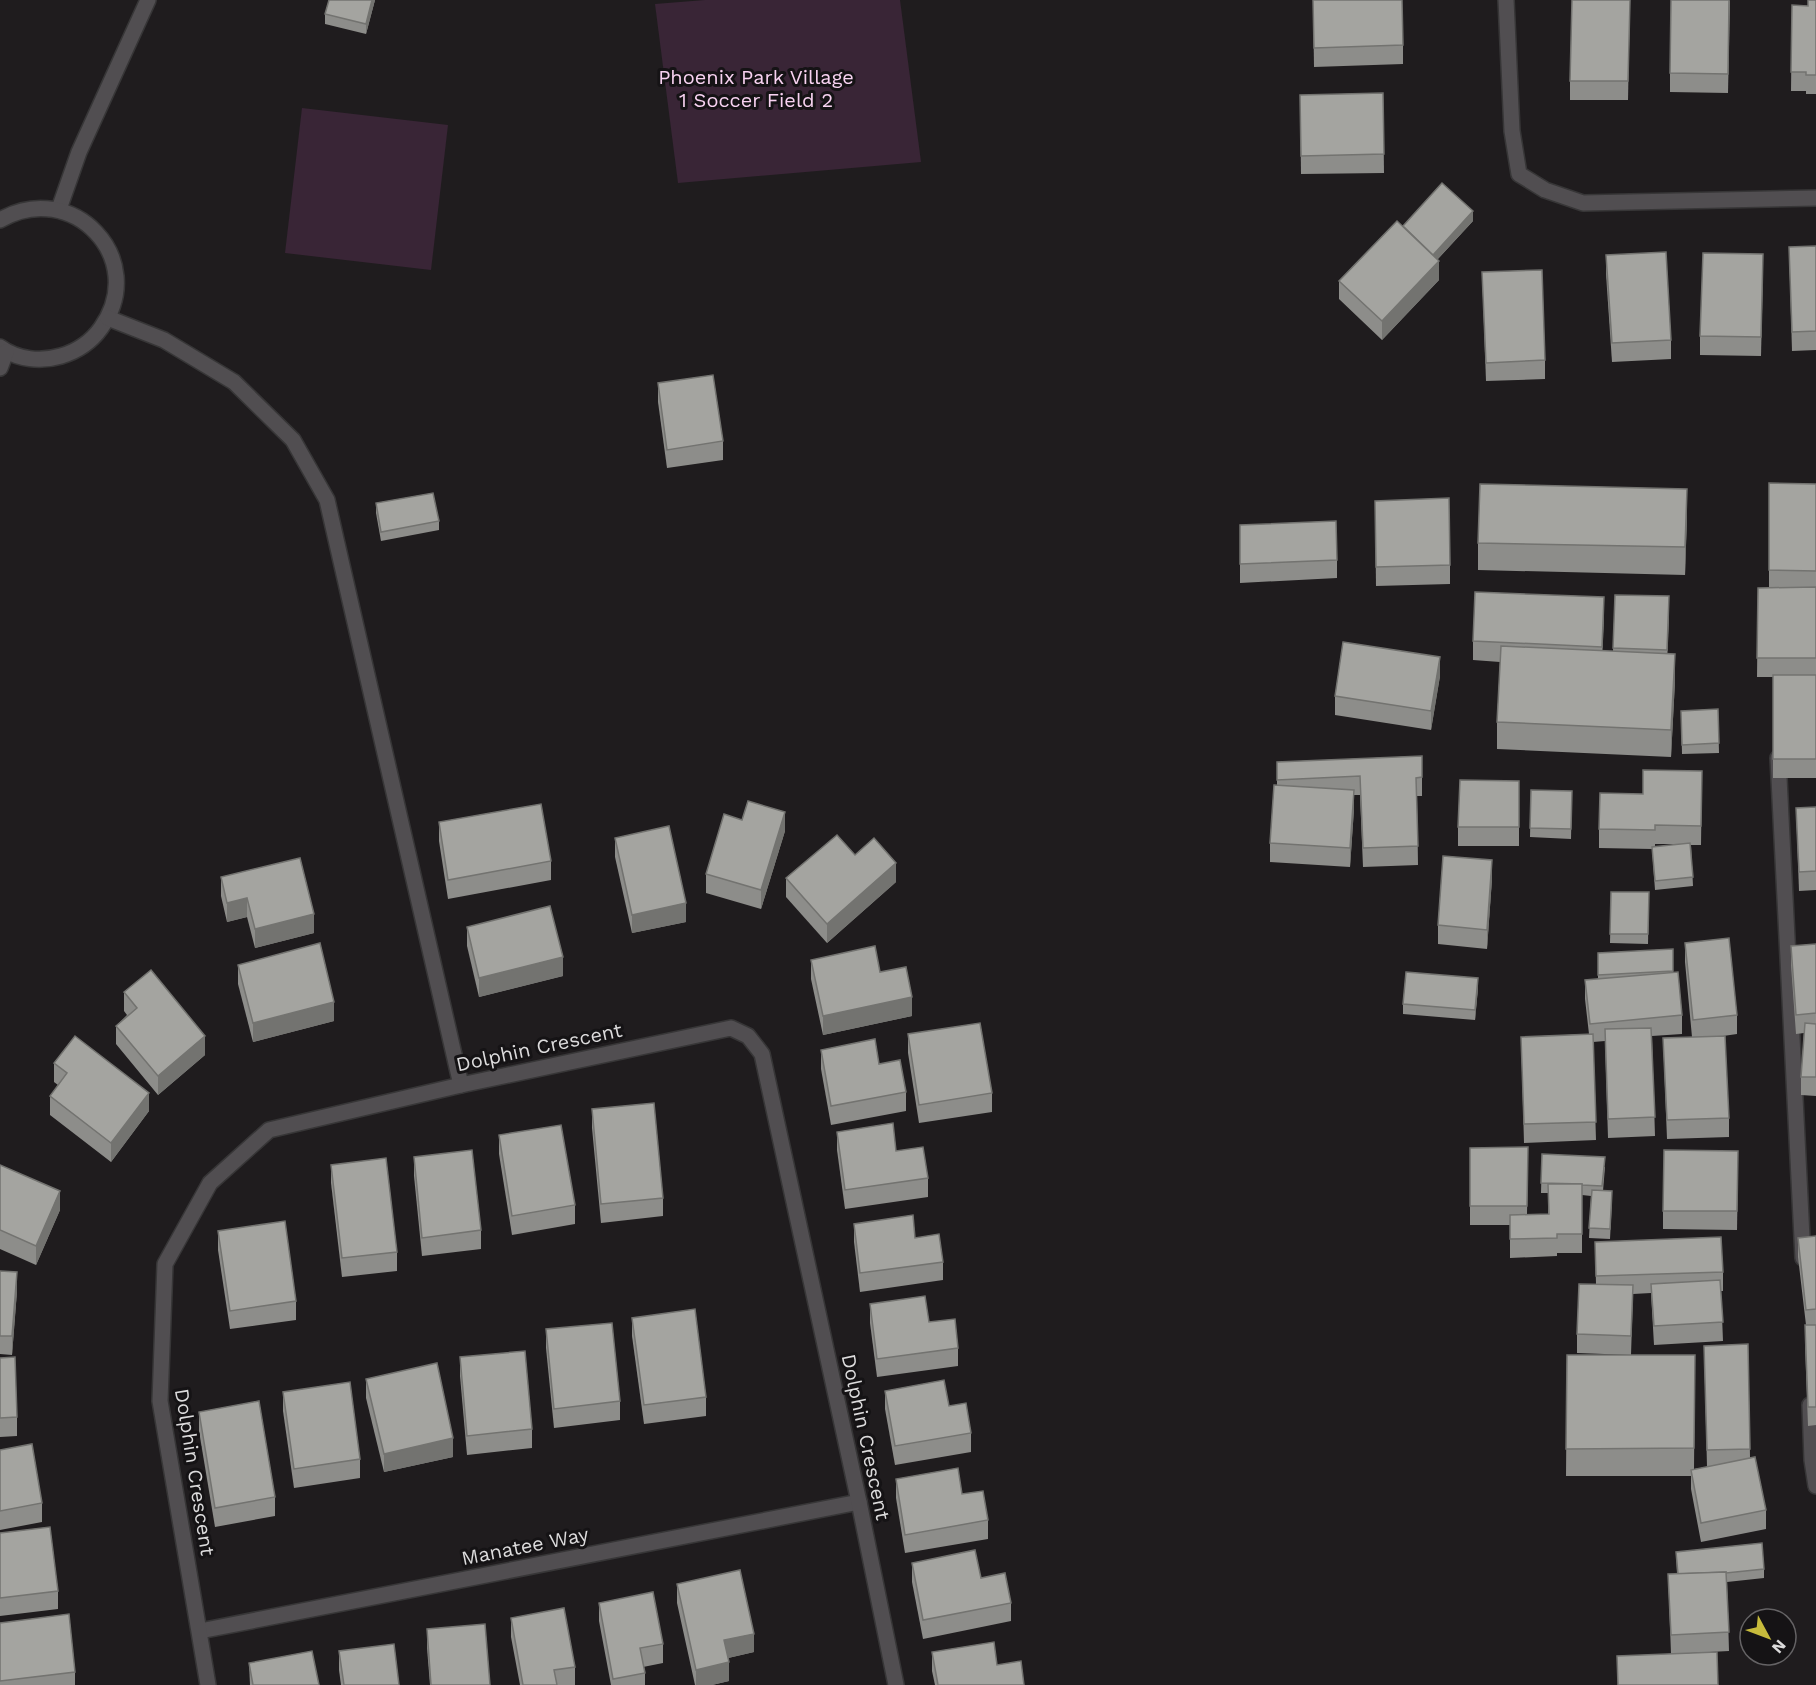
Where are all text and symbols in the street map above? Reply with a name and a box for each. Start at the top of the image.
park label: Phoenix Park Village 1 Soccer Field 2 [658,65,854,112]
street label: Dolphin Crescent [454,1018,625,1076]
street label: Dolphin Crescent [837,1352,895,1523]
street label: Dolphin Crescent [170,1387,220,1558]
street label: Manatee Way [459,1522,591,1570]
north arrow [1738,1607,1798,1667]
text: N [1768,1636,1790,1657]

